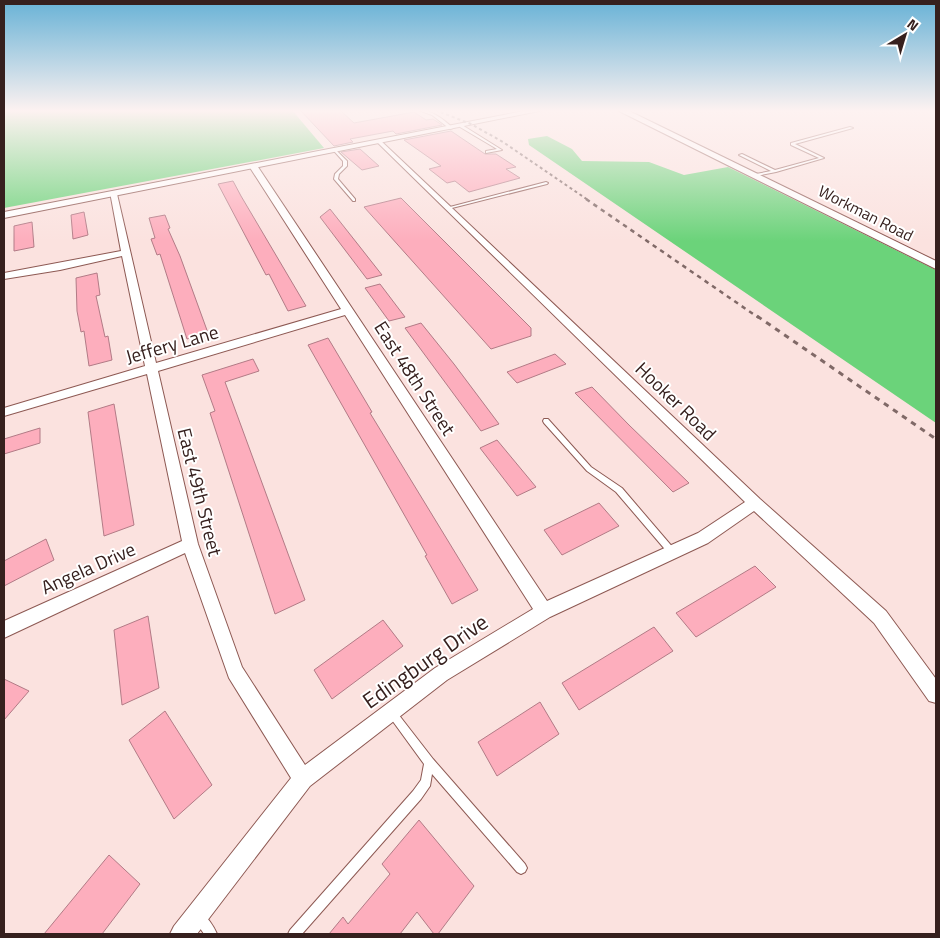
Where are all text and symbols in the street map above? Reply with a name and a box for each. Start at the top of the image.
north arrow [880,10,930,60]
text: N [903,13,924,36]
street label: Workman Road [814,179,918,247]
street label: East 48th Street [368,315,463,441]
street label: Jeffery Lane [122,316,222,371]
street label: Hooker Road [629,354,724,447]
street label: East 49th Street [171,425,230,559]
street label: Angela Drive [36,534,140,601]
street label: Edingburg Drive [355,605,495,717]

